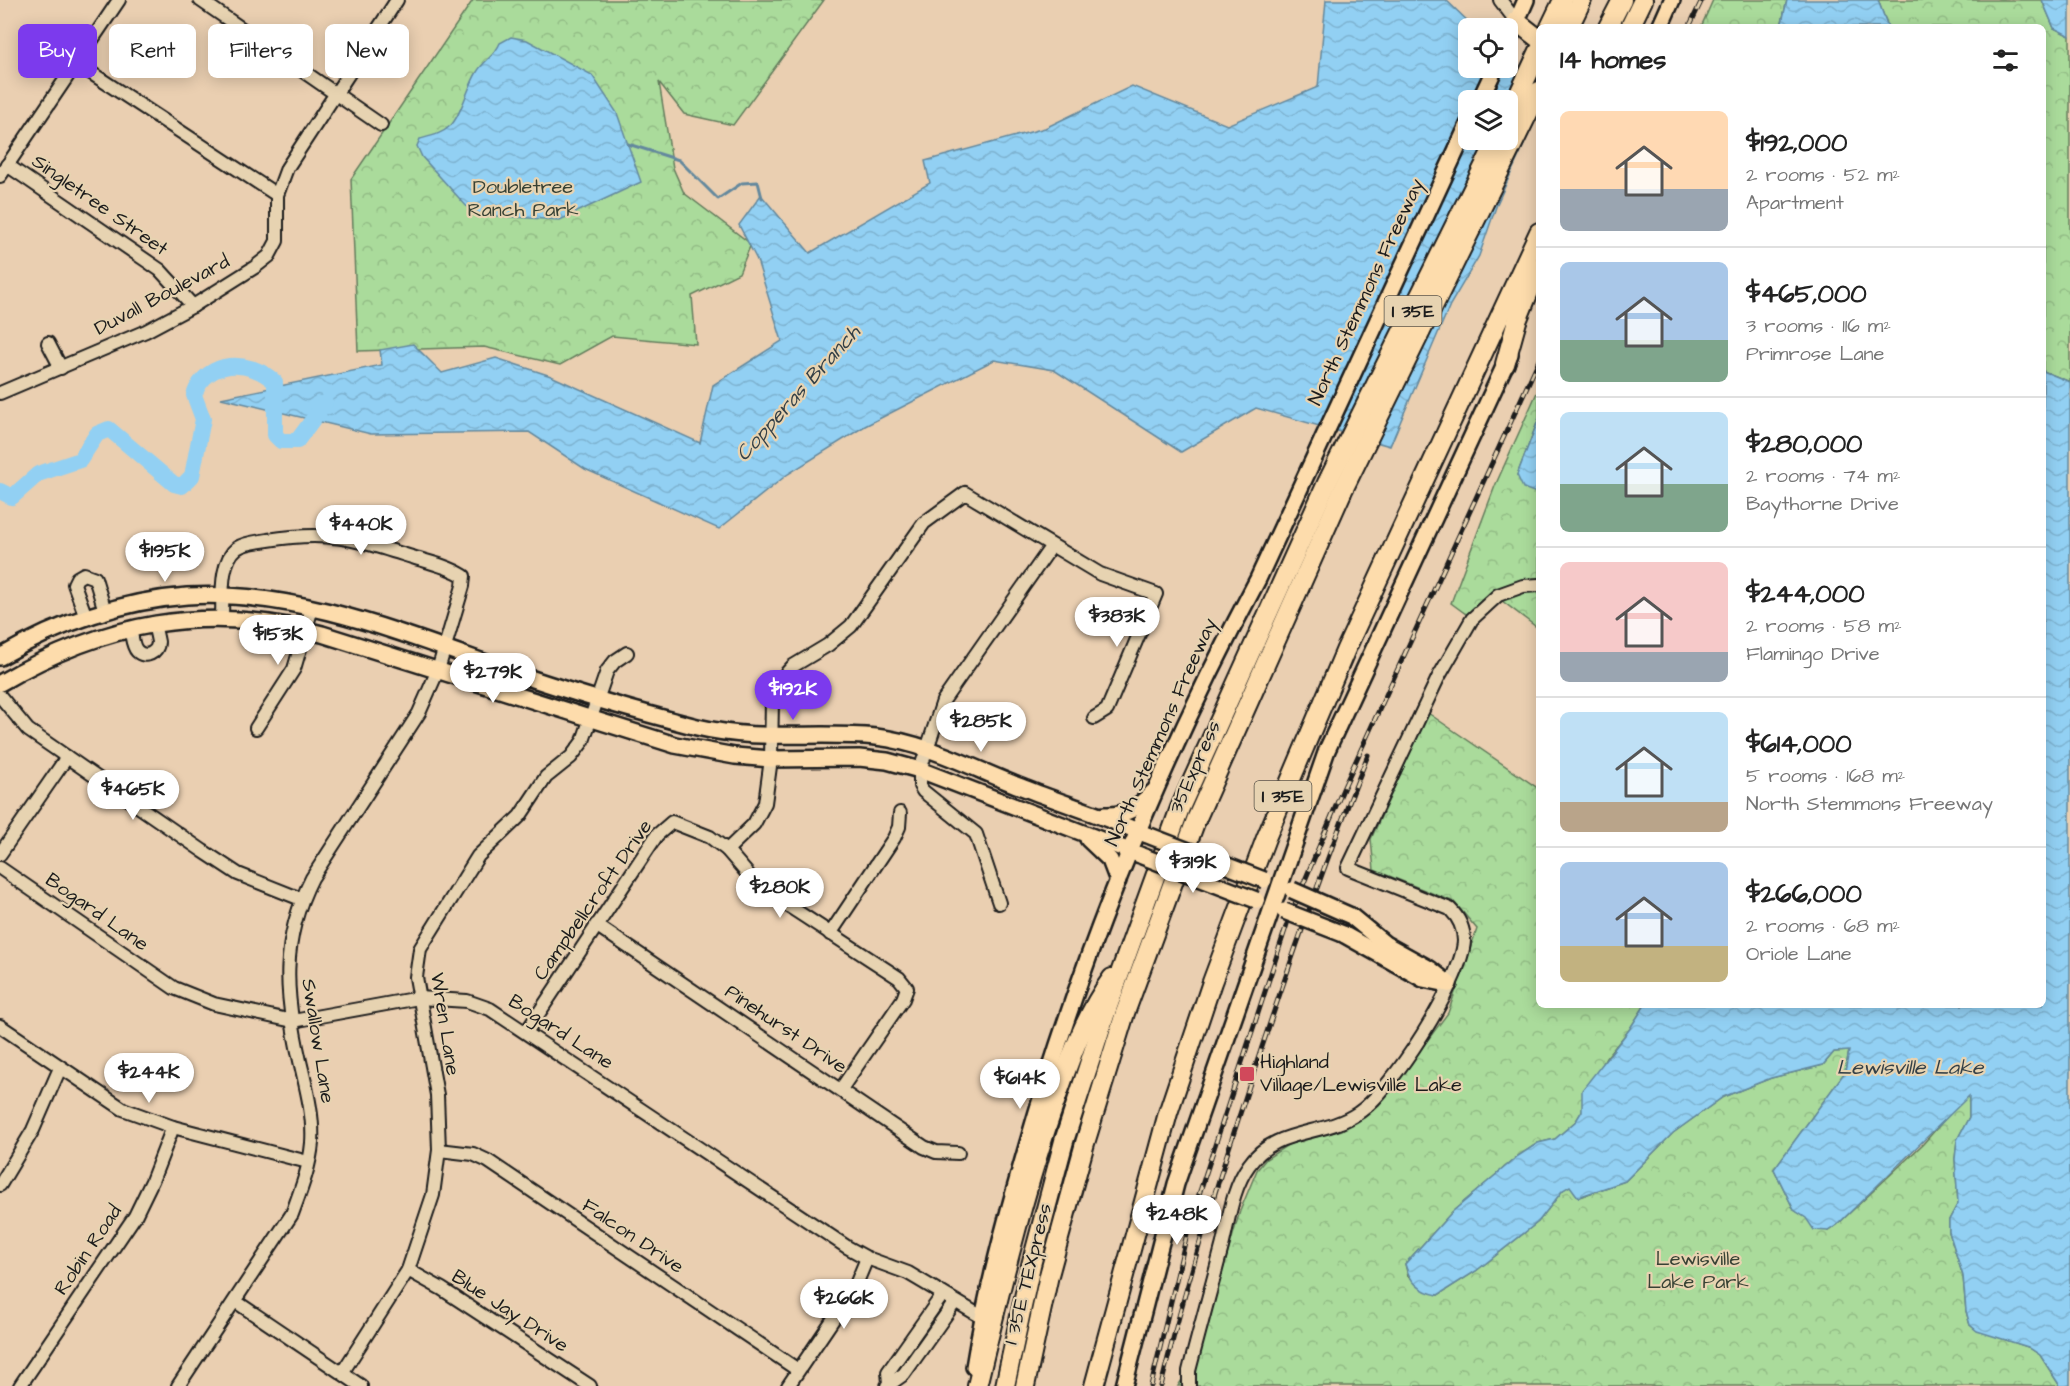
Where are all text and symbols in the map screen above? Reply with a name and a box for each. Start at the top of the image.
map controls [1458,18,1518,150]
button: locate [1458,18,1518,78]
chip: Buy [18,24,97,78]
chip: Rent [109,24,196,78]
chip: Filters [208,24,313,78]
chip: New [325,24,409,78]
text: 14 homes [1560,42,1666,78]
icon: filters [1989,44,2022,77]
button: layers [1458,90,1518,150]
text: $192,000 [1746,125,1847,161]
icon: home [1608,135,1680,207]
street label: Singletree Street [26,147,174,263]
text: 2 rooms · 52 m² [1746,161,1900,189]
park label: Doubletree Ranch Park [467,173,579,224]
street label: North Stemmons Freeway [1301,174,1432,410]
text: Apartment [1746,189,1844,217]
street label: Duvall Boulevard [89,248,235,342]
text: $465,000 [1746,276,1867,312]
icon: home [1608,286,1680,358]
road number: I 35E [1384,296,1442,326]
text: 3 rooms · 116 m² [1746,312,1891,340]
water label: Copperas Branch [729,317,868,467]
text: Primrose Lane [1746,340,1884,368]
text: $280,000 [1746,426,1862,462]
icon: home [1608,436,1680,508]
text: 2 rooms · 74 m² [1746,462,1900,490]
text: Baythorne Drive [1746,490,1899,518]
pin: $440K [319,505,403,556]
text: $440K [329,510,393,538]
pin: $195K [123,532,207,583]
text: $195K [139,537,191,565]
text: $244,000 [1746,576,1865,612]
icon: home [1608,586,1680,658]
pin: $383K [1075,597,1159,648]
text: $383K [1089,602,1145,630]
text: 2 rooms · 58 m² [1746,612,1902,640]
street label: North Stemmons Freeway [1098,614,1225,851]
pin: $153K [236,615,320,666]
text: $153K [253,620,303,648]
text: Flamingo Drive [1746,640,1880,668]
pin: $279K [451,653,535,704]
text: $279K [464,658,522,686]
pin: $192K [751,670,835,721]
text: $192K [769,675,817,703]
pin: $285K [939,702,1023,753]
text: $285K [950,707,1012,735]
street label: 35Express [1162,716,1228,818]
text: $614,000 [1746,726,1852,762]
icon: home [1608,736,1680,808]
text: 5 rooms · 168 m² [1746,762,1905,790]
pin: $465K [91,770,175,821]
text: $465K [101,775,165,803]
road number: I 35E [1254,781,1312,811]
text: North Stemmons Freeway [1746,790,1993,818]
street label: Campbellcroft Drive [527,814,659,986]
pin: $319K [1151,843,1235,894]
text: $319K [1169,848,1217,876]
street label: Bogard Lane [39,866,154,959]
pin: $280K [738,868,822,919]
text: $280K [750,873,810,901]
text: $266,000 [1746,876,1862,912]
icon: home [1608,886,1680,958]
text: 2 rooms · 68 m² [1746,912,1900,940]
text: Oriole Lane [1746,940,1852,968]
street label: Wren Lane [423,971,467,1077]
street label: Swallow Lane [294,977,342,1105]
street label: Pinehurst Drive [719,978,853,1080]
street label: Bogard Lane [502,988,619,1077]
place label: Highland Village/Lewisville Lake [1260,1048,1462,1100]
pin: $244K [107,1053,191,1104]
water label: Lewisville Lake [1837,1053,1985,1082]
text: $244K [118,1058,180,1086]
pin: $614K [978,1059,1062,1110]
text: $614K [994,1064,1046,1092]
marker: Highland Village/Lewisville Lake [1238,1065,1256,1083]
street label: Falcon Drive [577,1192,690,1281]
pin: $248K [1135,1195,1219,1246]
street label: Robin Road [47,1199,129,1301]
street label: I 35E TEXpress [997,1200,1059,1348]
text: $248K [1146,1200,1208,1228]
park label: Lewisville Lake Park [1647,1245,1749,1296]
street label: Blue Jay Drive [446,1263,574,1360]
pin: $266K [802,1279,886,1330]
text: $266K [814,1284,874,1312]

